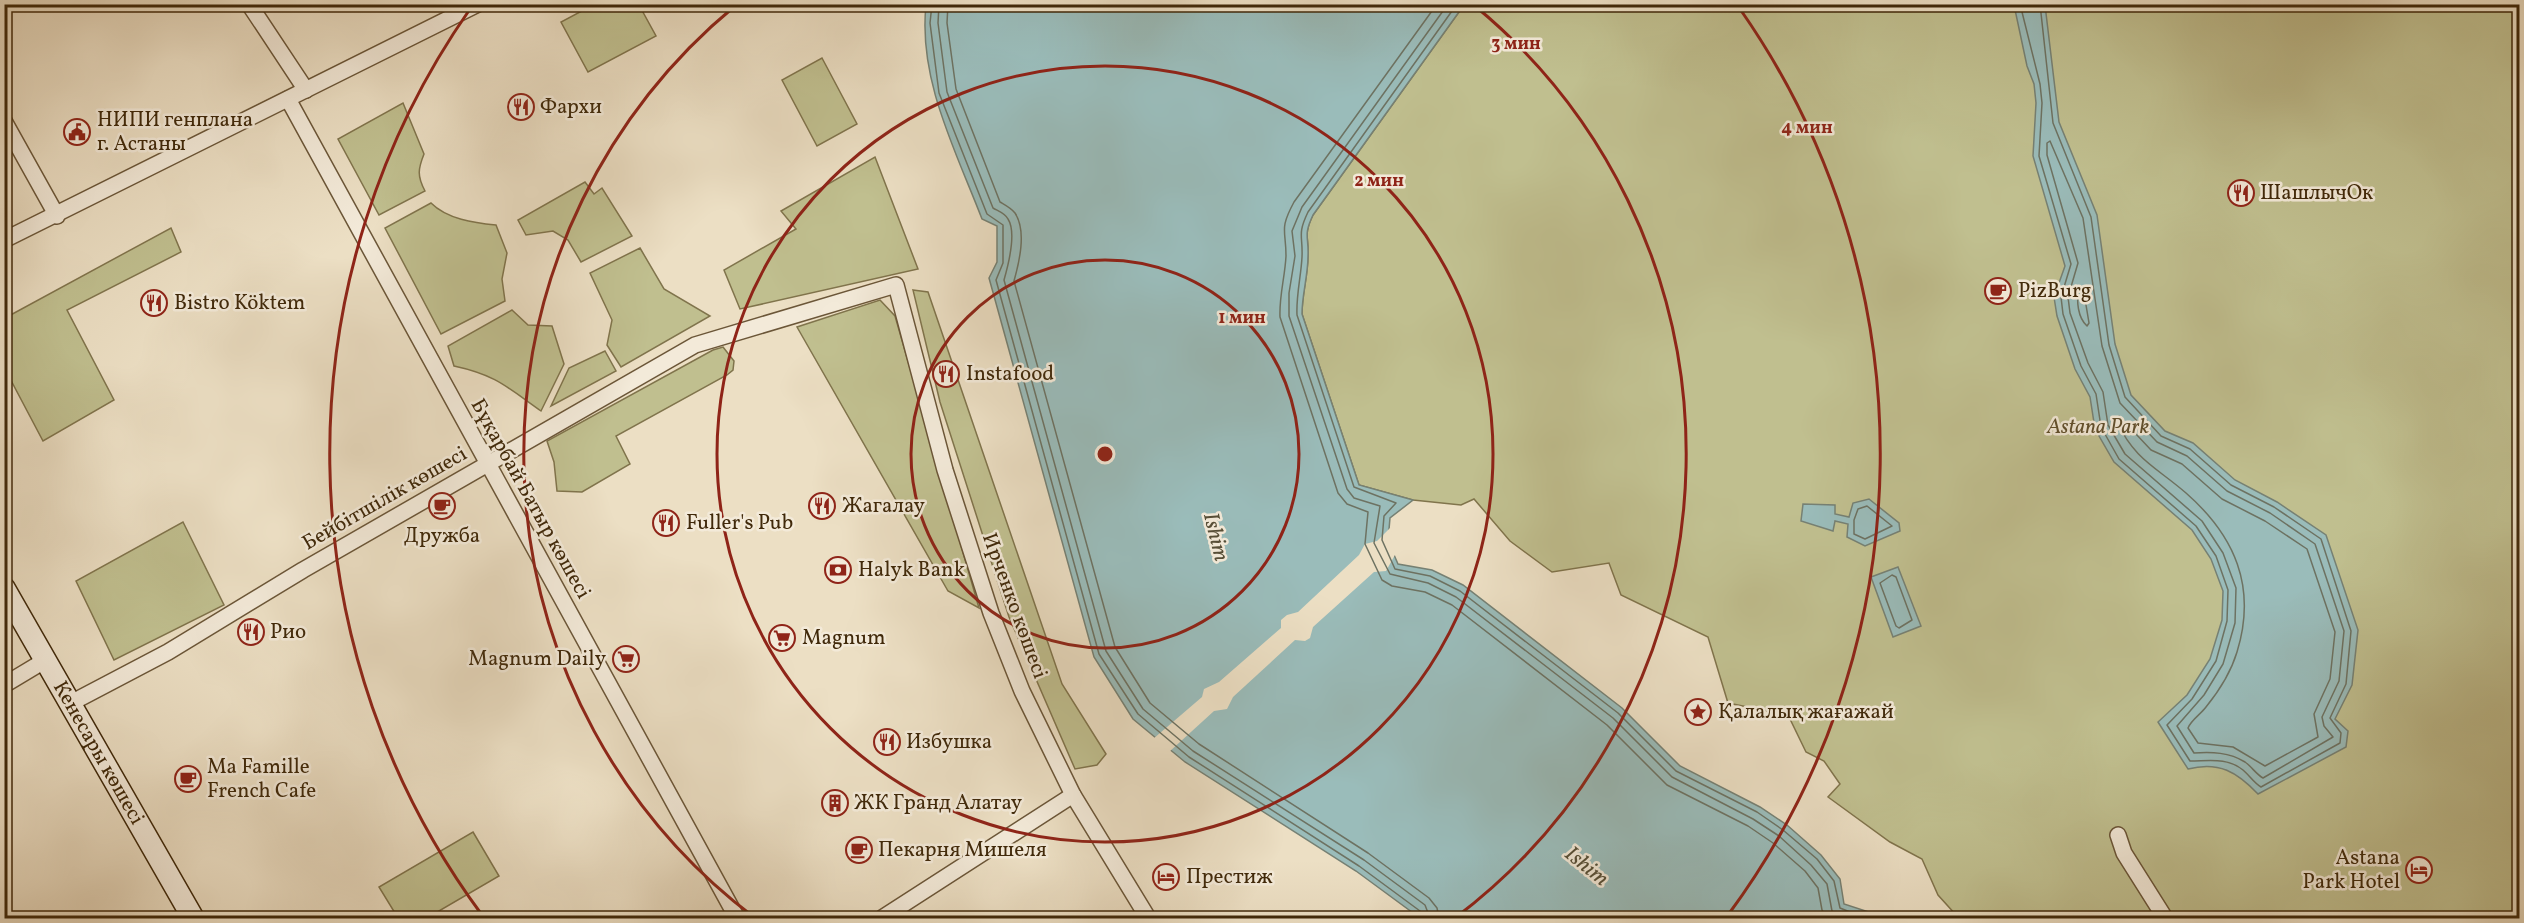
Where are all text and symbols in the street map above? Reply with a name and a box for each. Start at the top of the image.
text: 3 мин [1491,32,1541,57]
restaurant icon: Фархи [506,92,536,122]
place label: Фархи [540,93,602,122]
place label: НИПИ генплана г. Астаны [97,106,253,159]
text: 4 мин [1781,116,1833,141]
public building icon: НИПИ генплана г. Астаны [62,117,92,147]
text: 2 мин [1354,169,1404,194]
restaurant icon: ШашлычОк [2226,178,2256,208]
place label: ШашлычОк [2260,179,2373,208]
cafe icon: PizBurg [1983,276,2013,306]
place label: PizBurg [2018,277,2092,306]
restaurant icon: Bistro Köktem [139,288,169,318]
place label: Bistro Köktem [174,289,305,318]
text: 1 мин [1218,306,1266,331]
restaurant icon: Instafood [931,359,961,389]
place label: Instafood [966,360,1054,389]
street label: Бұқарбай Батыр көшесі [463,394,597,604]
park label: Astana Park [2046,413,2149,442]
street label: Бейбітшілік көшесі [297,440,473,558]
centre of rings [1095,444,1115,464]
cafe icon: Дружба [427,491,457,521]
restaurant icon: Жагалау [807,491,837,521]
place label: Жагалау [842,492,925,521]
restaurant icon: Fuller's Pub [651,508,681,538]
place label: Fuller's Pub [686,509,793,538]
water label: Ishim [1194,509,1236,565]
place label: Дружба [404,522,480,551]
street label: Ирченко көшесі [974,529,1054,683]
bank icon: Halyk Bank [823,555,853,585]
place label: Halyk Bank [858,556,966,585]
restaurant icon: Рио [236,617,266,647]
place label: Рио [270,618,306,647]
supermarket icon: Magnum [767,623,797,653]
place label: Magnum [802,624,886,653]
supermarket icon: Magnum Daily [611,644,641,674]
place label: Magnum Daily [468,645,607,674]
street label: Кенесары көшесі [46,676,151,830]
place icon: Қалалық жағажай [1683,697,1713,727]
place label: Қалалық жағажай [1718,698,1894,727]
restaurant icon: Избушка [872,727,902,757]
place label: Избушка [906,728,992,757]
place label: Ma Famille French Cafe [207,753,316,806]
cafe icon: Ma Famille French Cafe [173,764,203,794]
building icon: ЖК Гранд Алатау [820,788,850,818]
place label: ЖК Гранд Алатау [854,789,1023,818]
cafe icon: Пекарня Мишеля [844,835,874,865]
place label: Пекарня Мишеля [878,836,1047,865]
water label: Ishim [1557,839,1615,895]
place label: Astana Park Hotel [2303,844,2400,897]
hotel icon: Astana Park Hotel [2404,855,2434,885]
hotel icon: Престиж [1151,862,1181,892]
place label: Престиж [1186,863,1273,892]

